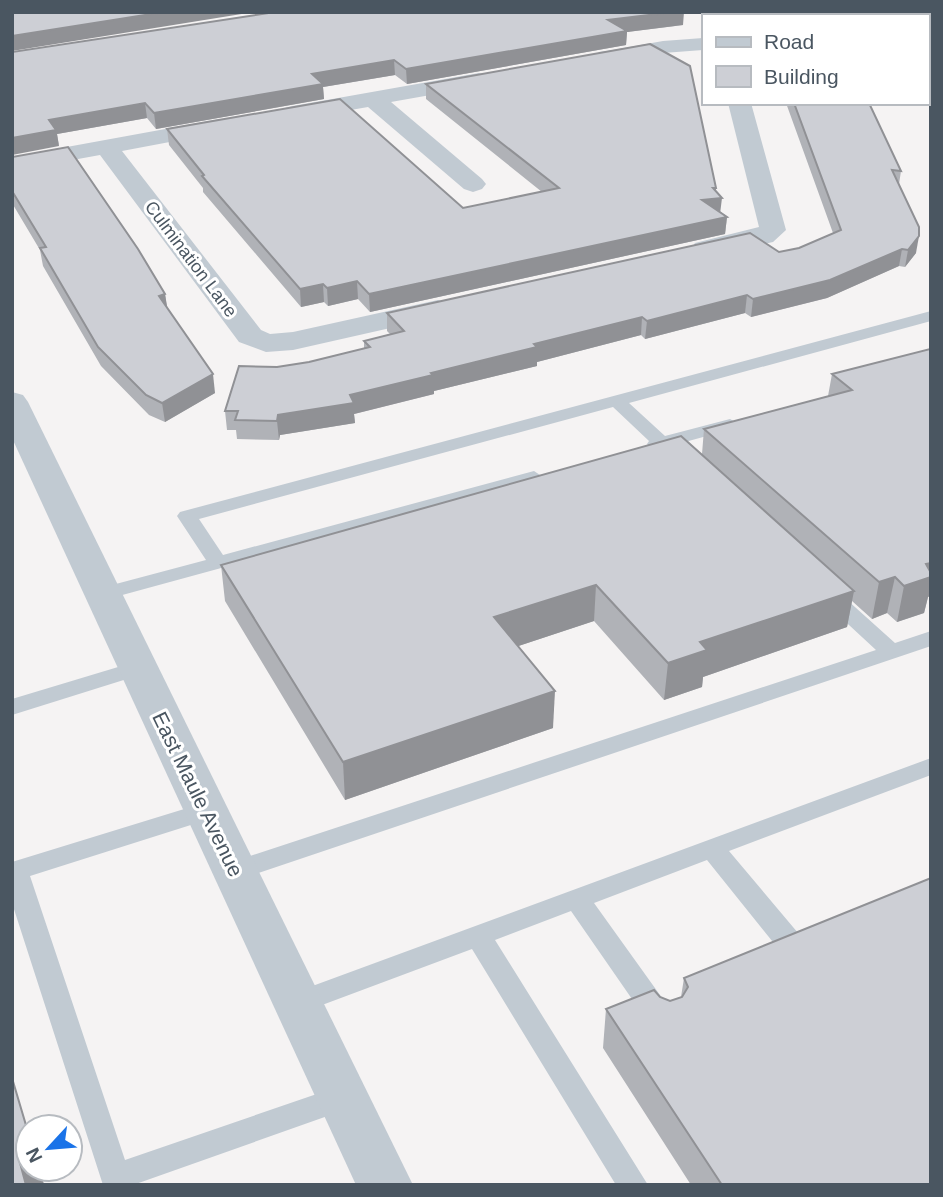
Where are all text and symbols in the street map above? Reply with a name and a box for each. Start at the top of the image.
legend [702,14,929,105]
text: Road [764,30,814,53]
text: Building [764,65,839,88]
street label: Culmination Lane [141,197,241,321]
street label: East Maule Avenue [148,708,248,880]
north arrow [14,1113,84,1183]
text: N [22,1144,47,1166]

